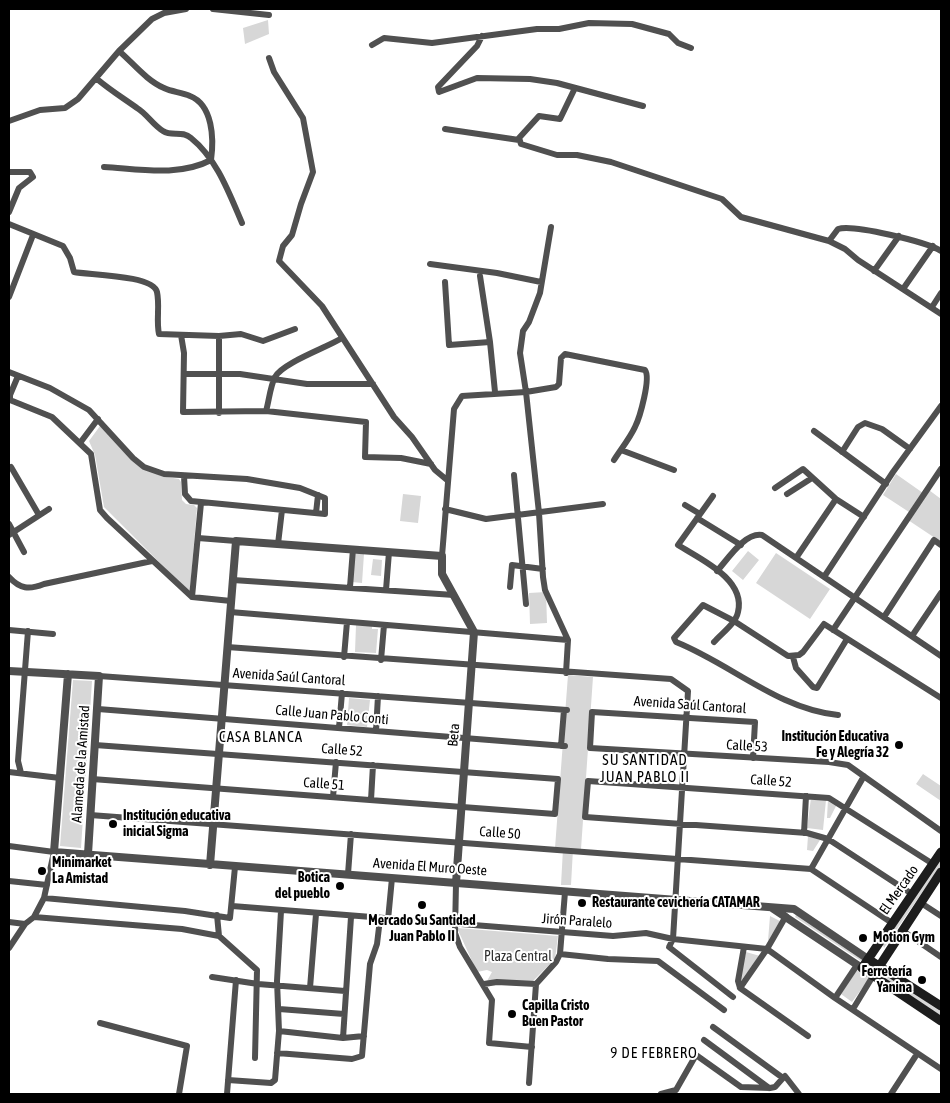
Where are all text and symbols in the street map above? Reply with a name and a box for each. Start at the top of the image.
street label: Avenida Saúl Cantoral [232,665,346,689]
street label: Avenida Saúl Cantoral [633,693,747,717]
street label: Calle Juan Pablo Conti [275,702,389,728]
street label: Alameda de la Amistad [69,705,93,823]
street label: Beta [445,723,463,747]
district label: CASA BLANCA [218,728,304,746]
place label: Institución Educativa Fe y Alegría 32 [782,729,889,762]
street label: Calle 53 [726,737,768,755]
marker: Institución Educativa Fe y Alegría 32 [893,739,905,751]
street label: Calle 52 [321,740,363,760]
district label: SU SANTIDAD JUAN PABLO II [598,751,692,786]
street label: Calle 52 [750,771,792,791]
street label: Calle 51 [303,774,345,794]
place label: Institución educativa inicial Sigma [123,808,231,840]
marker: Institución educativa inicial Sigma [107,818,119,830]
street label: Calle 50 [479,823,521,843]
place label: Minimarket La Amistad [52,855,112,888]
street label: Avenida El Muro Oeste [373,855,487,879]
street label: El Mercado [876,862,922,918]
marker: Minimarket La Amistad [36,865,48,877]
place label: Botica del pueblo [275,870,330,902]
marker: Botica del pueblo [334,880,346,892]
place label: Restaurante cevichería CATAMAR [592,895,760,911]
marker: Restaurante cevichería CATAMAR [576,897,588,909]
marker: Mercado Su Santidad Juan Pablo II [416,899,428,911]
street label: Jirón Paralelo [541,910,613,932]
place label: Mercado Su Santidad Juan Pablo II [368,913,476,946]
place label: Motion Gym [873,930,935,946]
marker: Motion Gym [857,932,869,944]
park label: Plaza Central [484,949,552,965]
place label: Ferretería Yanina [862,964,912,996]
marker: Ferretería Yanina [916,974,928,986]
place label: Capilla Cristo Buen Pastor [522,998,590,1030]
marker: Capilla Cristo Buen Pastor [506,1008,518,1020]
district label: 9 DE FEBRERO [609,1044,699,1062]

